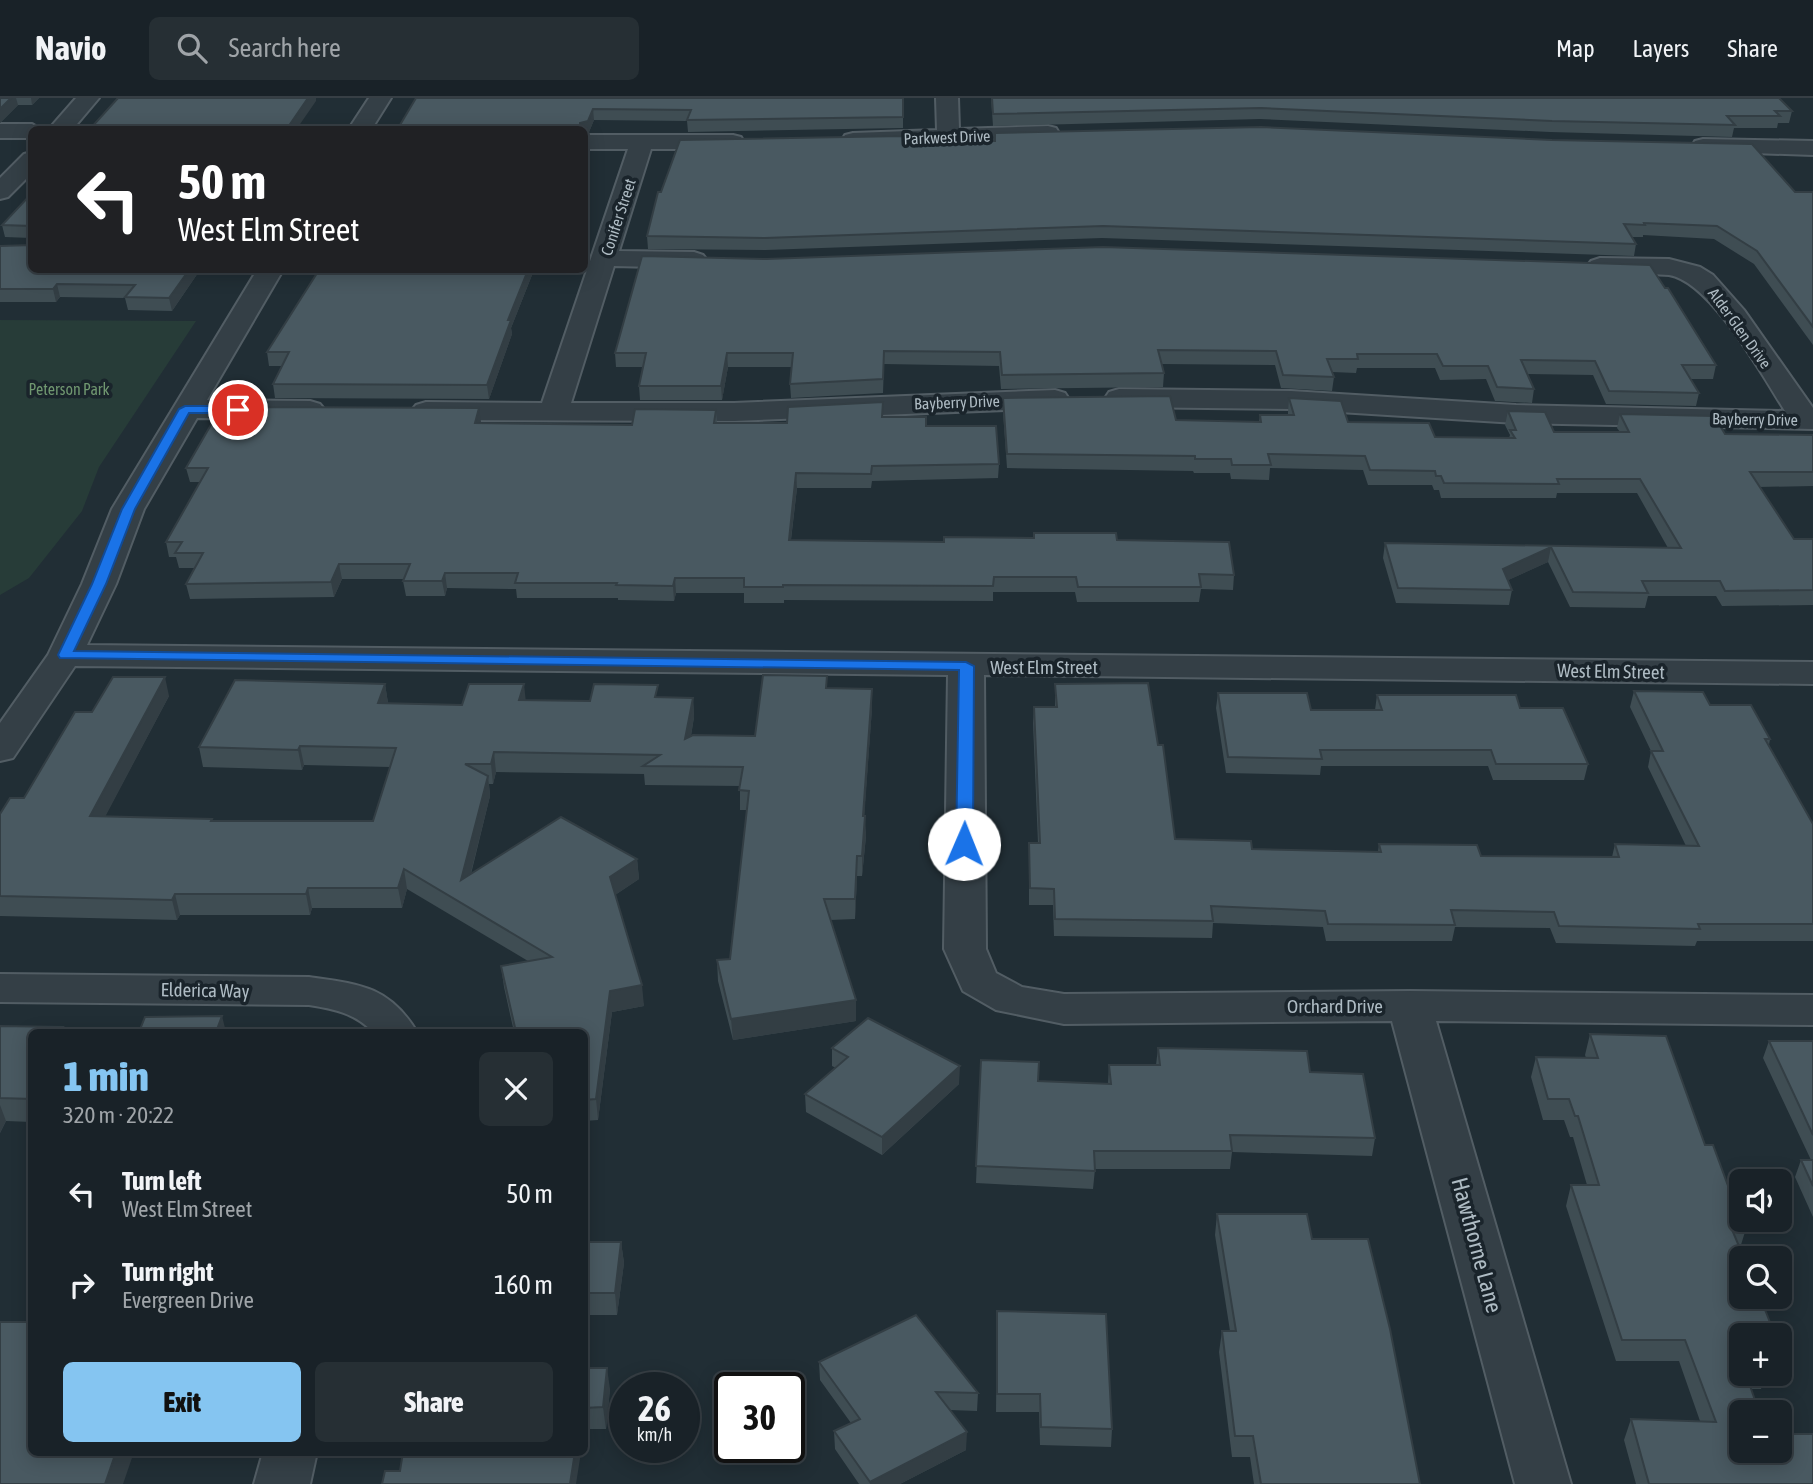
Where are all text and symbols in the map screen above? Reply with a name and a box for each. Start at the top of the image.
search box [149,17,639,80]
text: Navio [35,29,107,67]
icon: search [173,29,211,67]
text: Search here [229,33,341,63]
text: Map [1556,35,1595,62]
text: Layers [1633,35,1689,62]
text: Share [1727,35,1778,62]
street label: Parkwest Drive [903,126,991,148]
text: 50 m [178,153,266,209]
icon: left [63,154,154,245]
street label: Conifer Street [597,176,639,258]
text: West Elm Street [178,211,359,248]
street label: Alder Glen Drive [1705,284,1775,372]
park label: Peterson Park [28,380,110,398]
pin [208,380,268,440]
icon: arrive [219,391,257,429]
street label: Bayberry Drive [914,392,1000,413]
street label: Bayberry Drive [1712,409,1798,430]
street label: West Elm Street [990,656,1098,678]
street label: West Elm Street [1557,659,1665,683]
position arrow [927,807,1001,881]
street label: Elderica Way [160,978,250,1002]
street label: Orchard Drive [1287,995,1383,1017]
text: 1 min [63,1052,149,1100]
button: close [479,1052,553,1126]
text: 320 m · 20:22 [63,1102,174,1128]
text: Turn left [122,1166,202,1196]
map controls [1729,1169,1792,1463]
button: sound [1729,1169,1792,1232]
street label: Hawthorne Lane [1446,1174,1508,1316]
icon: left [63,1175,101,1213]
text: 50 m [506,1179,553,1209]
text: West Elm Street [122,1196,252,1222]
button: search [1729,1246,1792,1309]
text: Turn right [122,1257,213,1287]
icon: right [63,1266,101,1304]
text: 160 m [494,1270,553,1300]
text: Evergreen Drive [122,1287,254,1313]
button: + [1729,1323,1792,1386]
button: Exit [63,1362,301,1442]
button: Share [315,1362,553,1442]
speed limit sign: 30 [714,1372,805,1463]
text: 26 [638,1388,671,1428]
button: − [1729,1400,1792,1463]
text: km/h [637,1424,672,1445]

